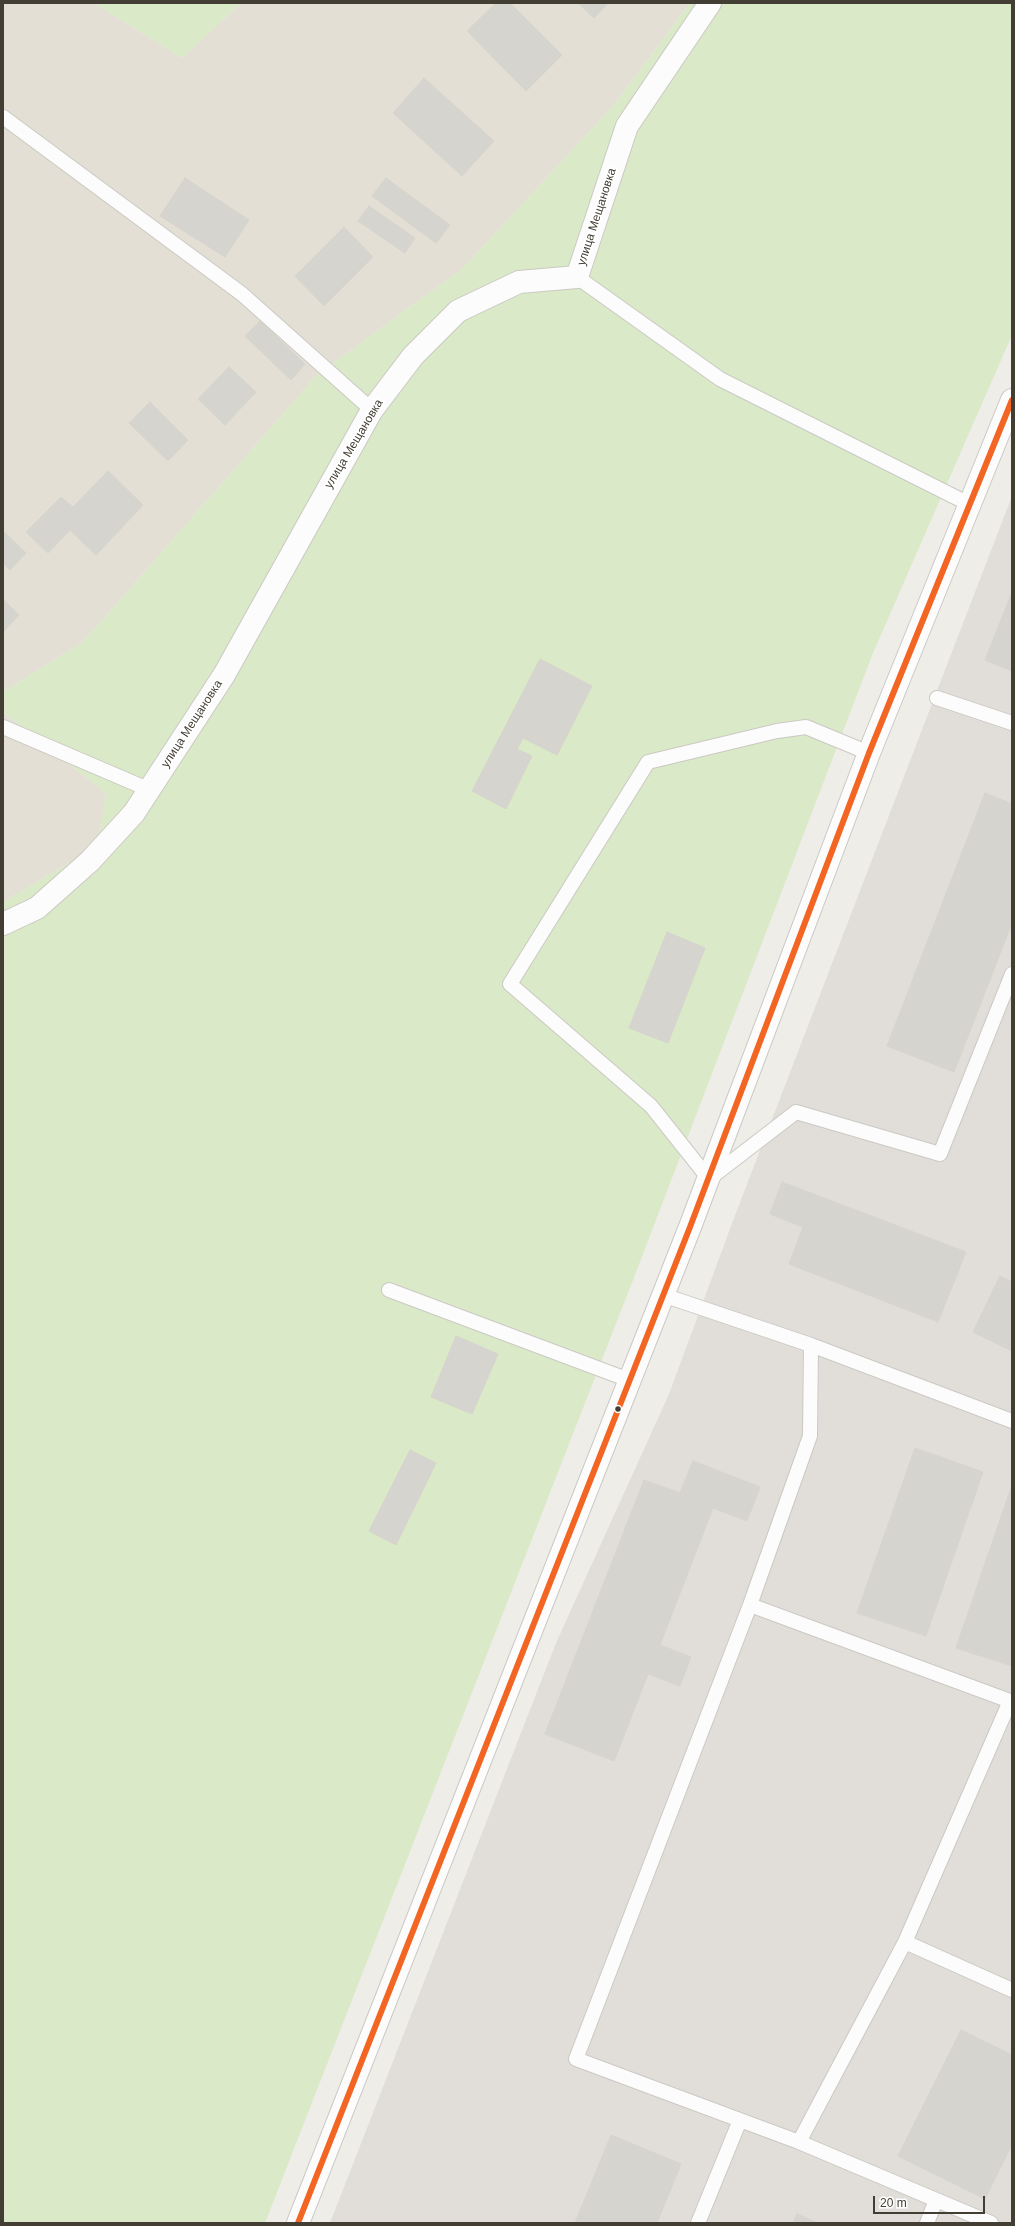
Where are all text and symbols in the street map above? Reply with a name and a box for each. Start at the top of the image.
street label: улица Мещановка [574,166,620,268]
street label: улица Мещановка [322,397,386,491]
street label: улица Мещановка [158,678,226,770]
unlabelled marker [613,1404,623,1414]
scale bar [875,2188,987,2214]
text: 20 m [880,2196,907,2210]

